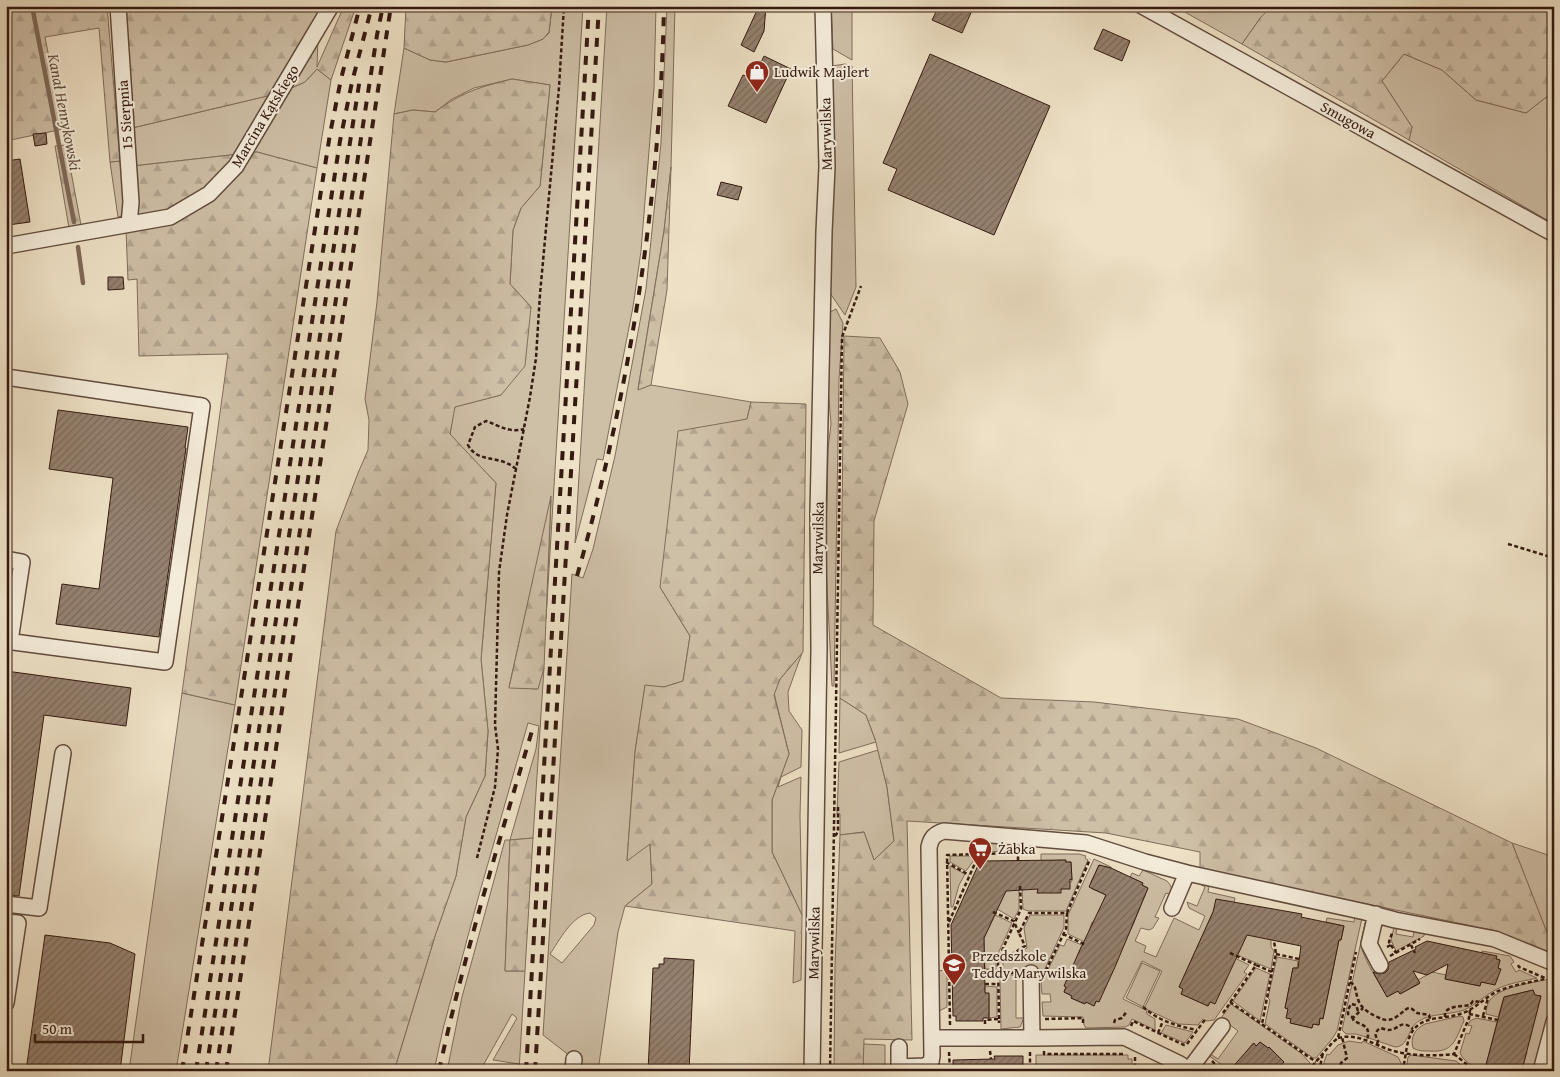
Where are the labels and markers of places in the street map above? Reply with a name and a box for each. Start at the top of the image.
shop icon: Ludwik Majlert [744,59,770,93]
place label: Ludwik Majlert [774,61,870,82]
supermarket icon: Żabka [967,836,993,870]
place label: Żabka [998,838,1036,859]
place label: Przedszkole Teddy Marywilska [972,945,1086,983]
school or university icon: Przedszkole Teddy Marywilska [941,952,967,986]

